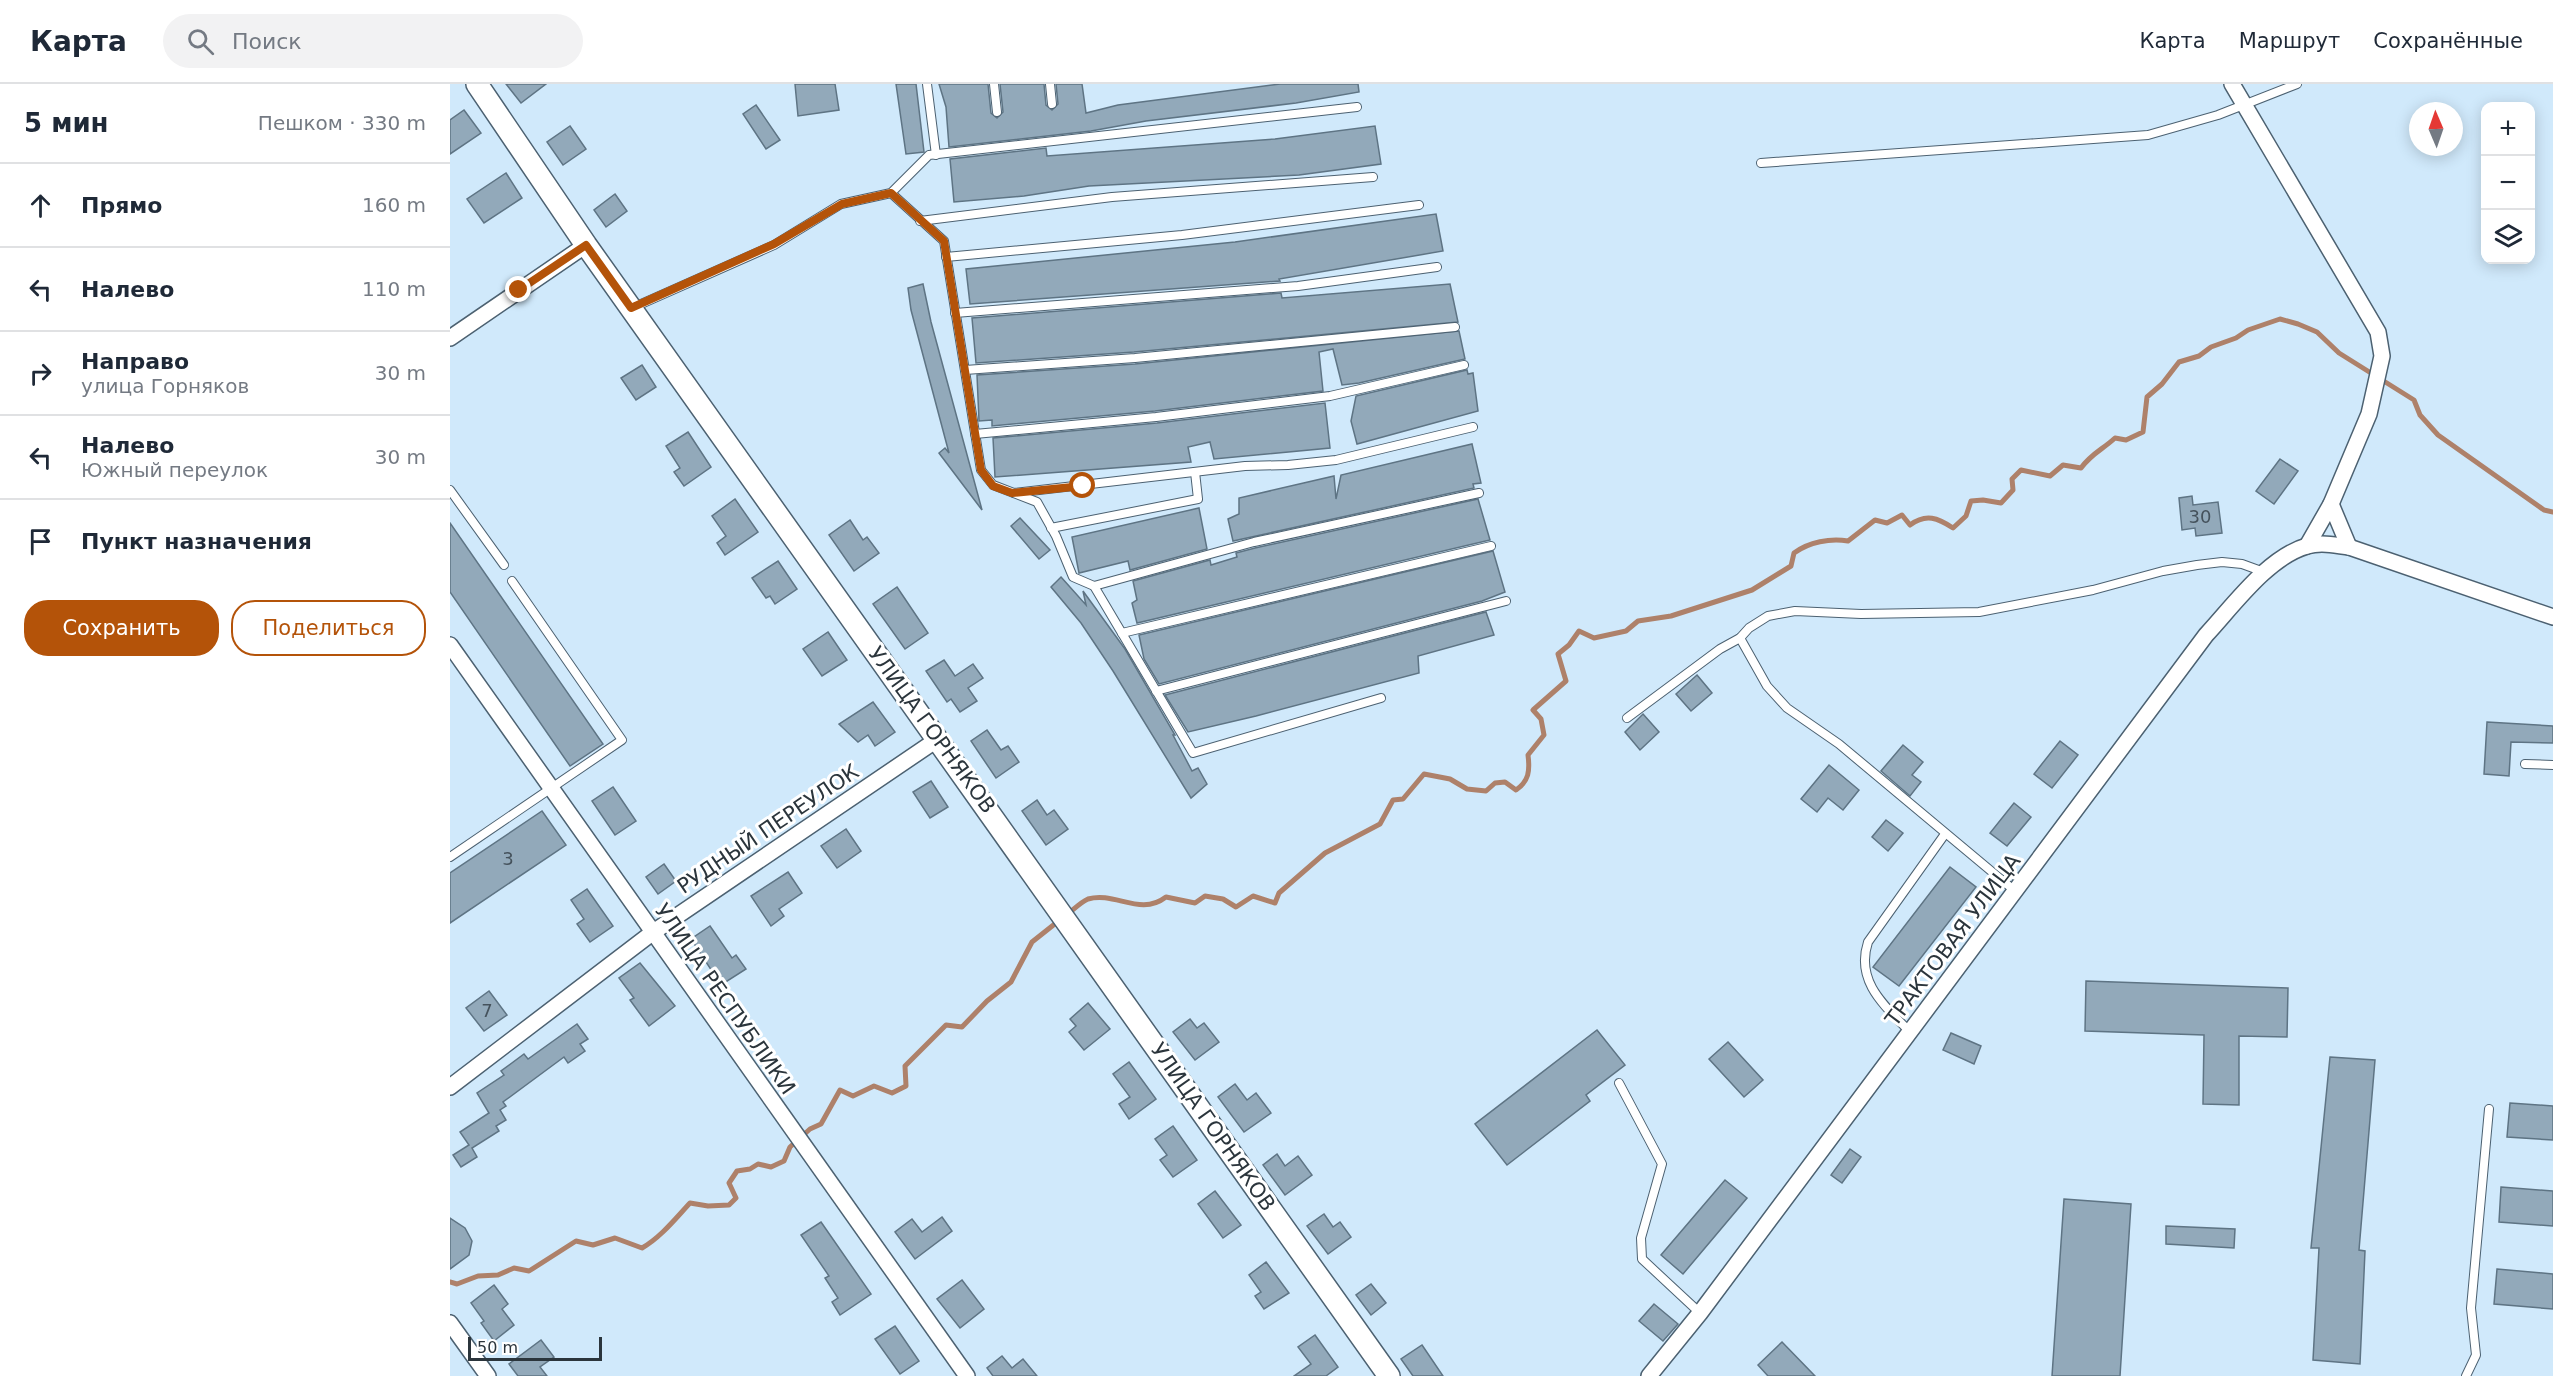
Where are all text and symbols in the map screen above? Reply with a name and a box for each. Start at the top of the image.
search box [163,14,583,68]
text: Карта [30,25,127,58]
icon: search [184,25,217,58]
text: Поиск [232,29,302,54]
text: Карта [2140,29,2206,53]
text: Маршрут [2239,29,2340,53]
text: Сохранённые [2373,29,2523,53]
north arrow [2409,102,2463,156]
map controls [2481,102,2535,264]
button: + [2481,102,2535,156]
text: 5 мин [24,108,109,138]
text: Пешком · 330 m [258,111,426,135]
button: − [2481,156,2535,210]
icon: ahead [24,189,57,222]
text: Прямо [81,193,162,218]
text: 160 m [362,193,426,217]
button: layers [2481,210,2535,264]
icon: left [24,273,57,306]
route end [505,276,531,302]
text: Налево [81,277,174,302]
text: 110 m [362,277,426,301]
text: Направо [81,349,189,374]
icon: right [24,357,57,390]
text: 30 m [375,361,426,385]
text: улица Горняков [81,374,249,398]
text: Налево [81,433,174,458]
icon: left [24,441,57,474]
text: 30 m [375,445,426,469]
text: Южный переулок [81,458,268,482]
route start [1069,472,1095,498]
house number: 30 [2189,506,2211,527]
icon: arrive [24,525,57,558]
text: Пункт назначения [81,529,312,554]
button: Сохранить [24,600,219,656]
button: Поделиться [231,600,426,656]
street label: УЛИЦА ГОРНЯКОВ [864,642,1000,818]
street label: РУДНЫЙ ПЕРЕУЛОК [672,758,863,899]
house number: 3 [502,848,514,869]
street label: ТРАКТОВАЯ УЛИЦА [1880,849,2026,1032]
street label: УЛИЦА РЕСПУБЛИКИ [650,899,800,1099]
house number: 7 [481,1000,493,1021]
street label: УЛИЦА ГОРНЯКОВ [1146,1038,1280,1216]
scale bar [468,1334,602,1362]
text: 50 m [477,1338,518,1357]

